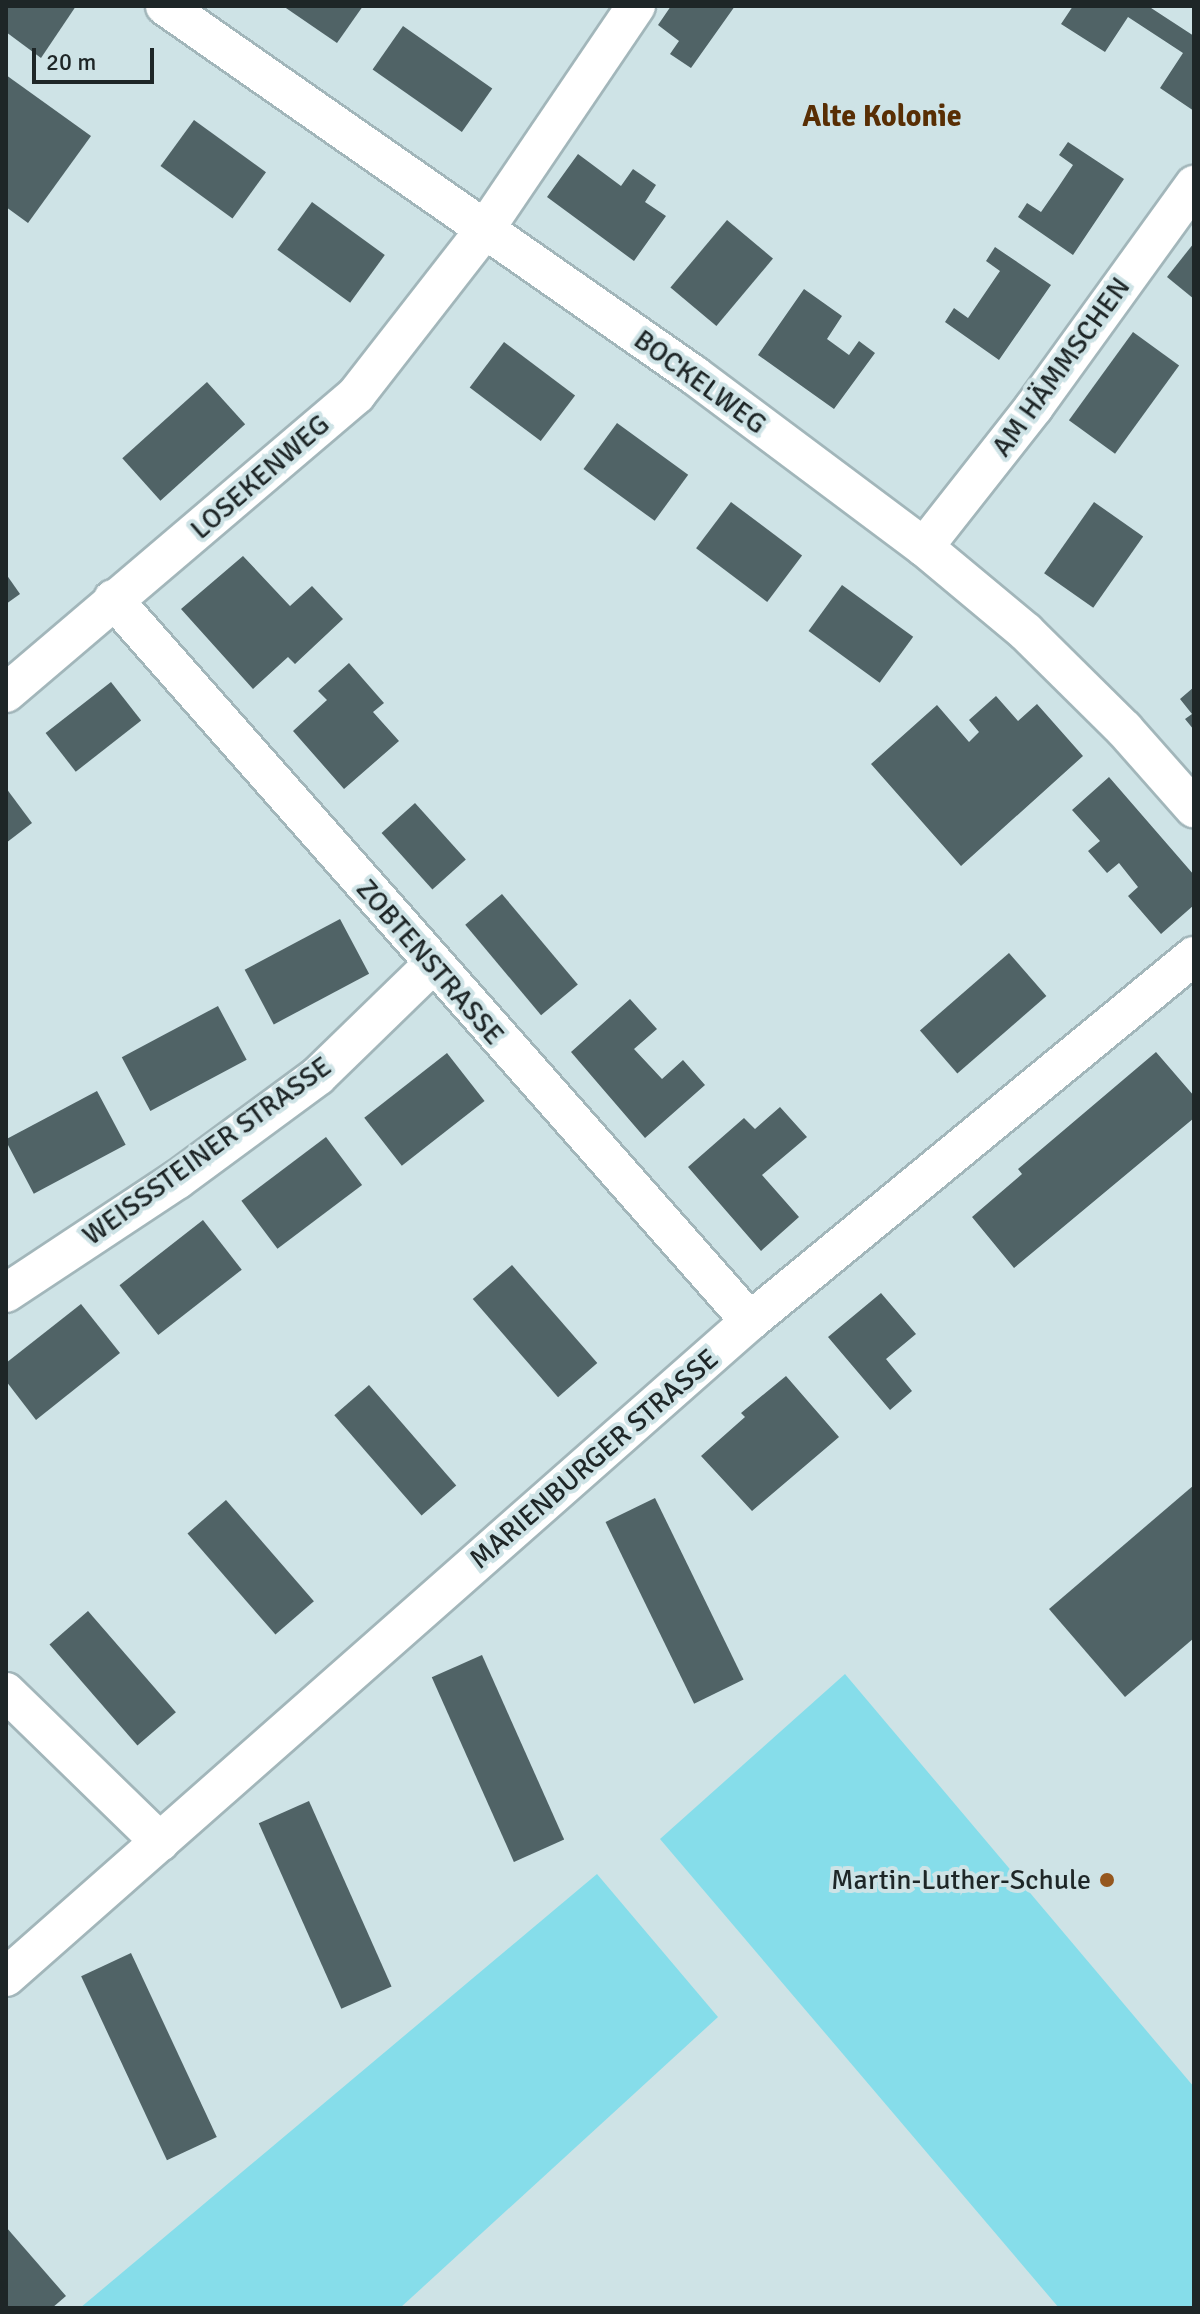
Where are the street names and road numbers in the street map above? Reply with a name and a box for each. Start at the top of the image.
street label: AM HÄMMSCHEN [985,271,1137,463]
street label: BOCKELWEG [627,323,773,441]
street label: LOSEKENWEG [184,408,336,546]
street label: ZOBTENSTRASSE [349,872,511,1052]
street label: WEISSSTEINER STRASSE [76,1050,338,1252]
street label: MARIENBURGER STRASSE [463,1342,725,1576]

